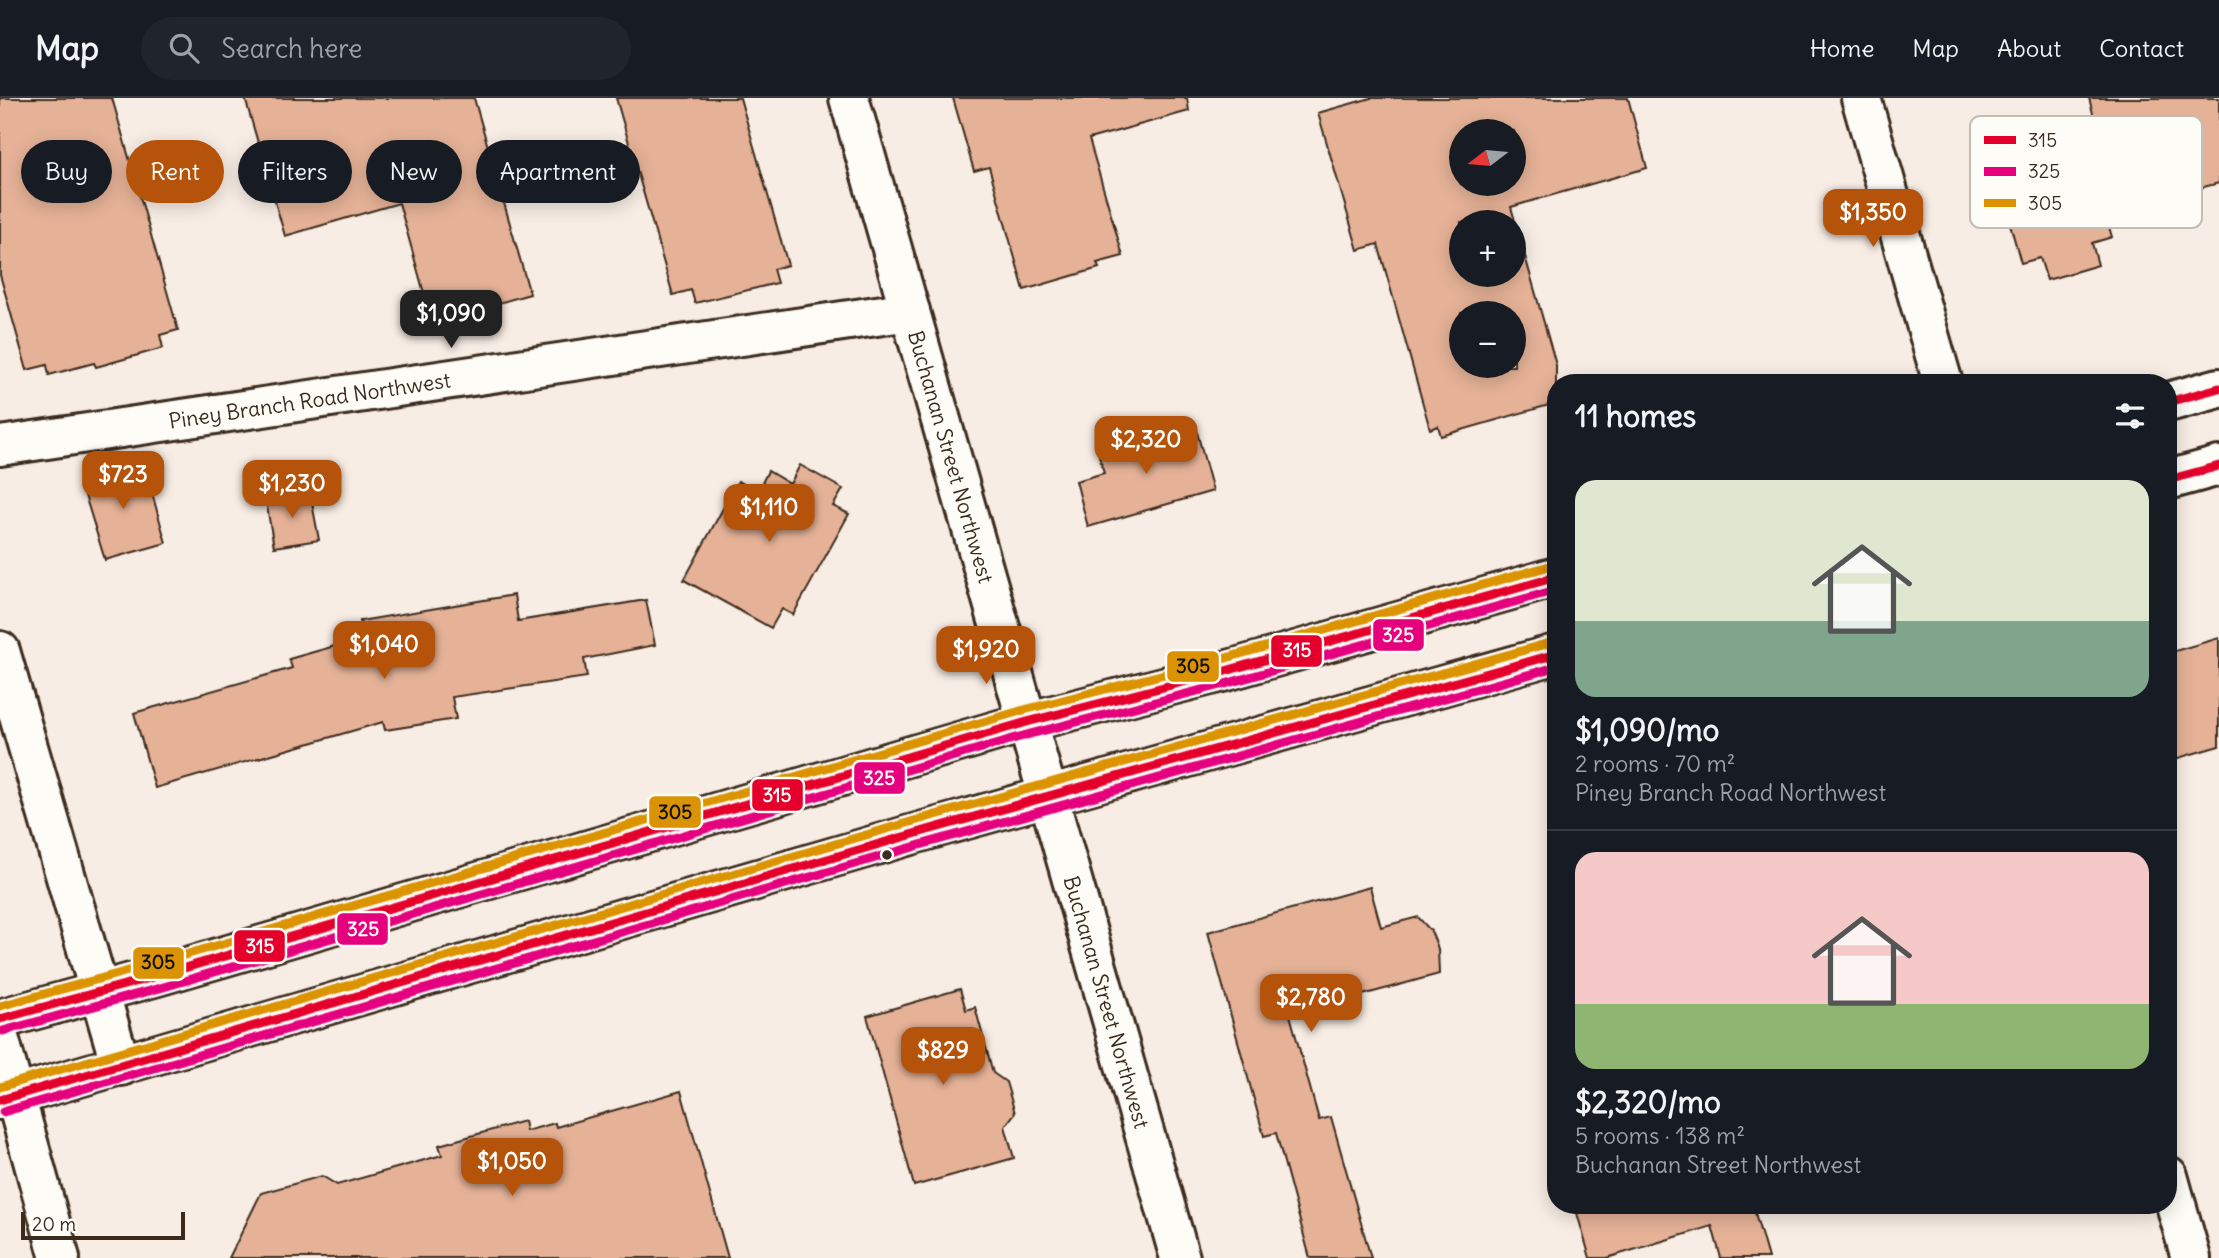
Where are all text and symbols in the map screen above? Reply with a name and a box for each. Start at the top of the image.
search box [141,17,631,80]
text: Map [35,27,99,69]
icon: search [165,29,203,67]
text: Search here [221,32,362,65]
text: Home [1810,33,1874,63]
text: Map [1912,33,1959,63]
text: About [1997,33,2061,63]
text: Contact [2099,33,2184,63]
legend [1970,116,2202,228]
north arrow [1449,119,1526,196]
map controls [1449,119,1526,378]
text: 315 [2028,128,2057,152]
chip: Buy [21,140,112,203]
chip: Rent [126,140,224,203]
chip: Filters [238,140,352,203]
chip: New [366,140,462,203]
chip: Apartment [476,140,640,203]
text: 325 [2028,159,2060,183]
pin: $1,350 [1816,190,1930,249]
text: 305 [2028,191,2062,215]
text: $1,350 [1839,197,1907,226]
button: + [1449,210,1526,287]
pin: $1,090 [394,290,508,350]
text: $1,090 [416,298,486,327]
button: − [1449,301,1526,378]
street label: Buchanan Street Northwest [902,327,1000,586]
street label: Piney Branch Road Northwest [167,366,452,434]
text: 11 homes [1575,397,1696,435]
icon: filters [2111,397,2149,435]
pin: $2,320 [1089,416,1203,476]
text: $2,320 [1111,424,1181,453]
pin: $723 [82,452,164,511]
text: $723 [98,459,148,488]
pin: $1,230 [235,460,349,520]
text: $1,230 [258,468,326,497]
pin: $1,110 [712,484,826,544]
text: $1,110 [740,492,798,521]
icon: home [1799,526,1925,652]
line badge: 325 [1372,618,1425,652]
pin: $1,040 [327,622,441,681]
text: 325 [1382,623,1414,647]
pin: $1,920 [929,626,1043,686]
text: $1,040 [349,629,419,658]
text: $1,920 [952,634,1020,663]
line badge: 315 [1270,634,1323,668]
text: 315 [1282,638,1312,662]
line badge: 305 [1166,650,1220,683]
text: 305 [1176,654,1210,678]
text: $1,090/mo [1575,711,1719,749]
text: 2 rooms · 70 m² [1575,749,1735,778]
line badge: 325 [853,761,906,795]
text: 325 [863,766,895,790]
line badge: 315 [751,778,804,812]
text: Piney Branch Road Northwest [1575,778,1886,807]
text: 315 [762,783,792,807]
line badge: 305 [648,795,702,829]
text: 305 [658,800,692,824]
unlabelled marker [880,848,894,862]
street label: Buchanan Street Northwest [1058,872,1156,1131]
icon: home [1799,898,1925,1024]
line badge: 325 [336,912,389,946]
text: 325 [347,917,379,941]
line badge: 315 [233,929,286,963]
text: 315 [245,934,275,958]
line badge: 305 [132,946,185,980]
text: 305 [141,950,175,974]
pin: $2,780 [1254,974,1368,1034]
text: $2,780 [1276,982,1346,1011]
pin: $829 [902,1028,984,1087]
text: $829 [917,1035,969,1064]
text: $2,320/mo [1575,1083,1721,1121]
text: 5 rooms · 138 m² [1575,1121,1745,1150]
pin: $1,050 [455,1138,569,1198]
text: $1,050 [477,1146,547,1175]
text: Buchanan Street Northwest [1575,1150,1861,1179]
scale bar [21,1209,186,1241]
text: 20 m [32,1212,76,1236]

